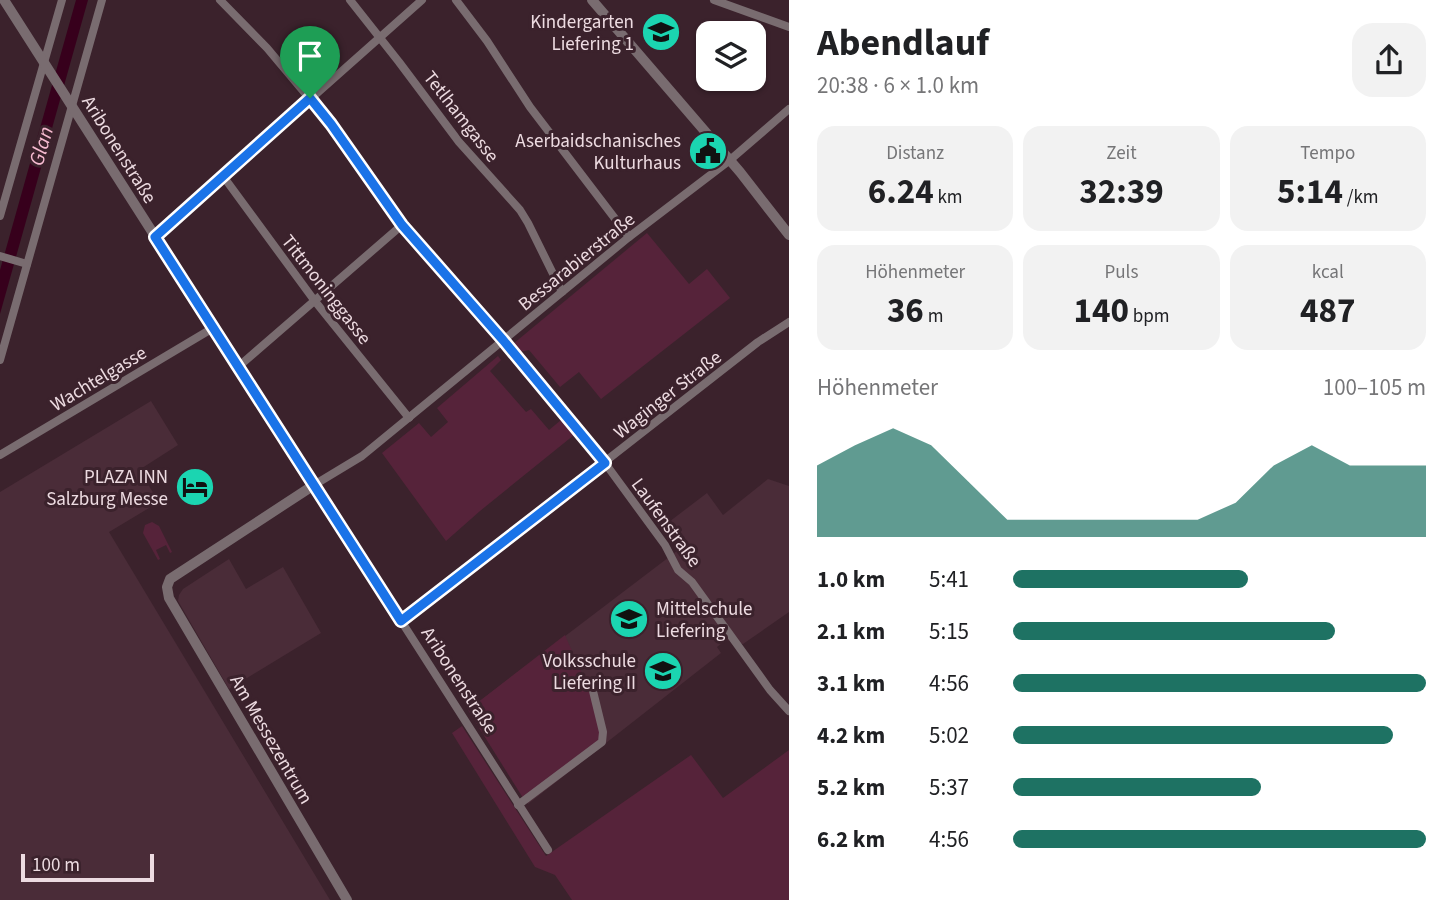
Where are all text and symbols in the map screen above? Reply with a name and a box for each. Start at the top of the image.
place label: Kindergarten Liefering 1 [530,9,634,58]
school or university icon: Kindergarten Liefering 1 [640,11,682,53]
text: Abendlauf [817,16,989,70]
map controls [696,21,766,91]
button: layers [696,21,766,91]
button: share [1352,23,1426,97]
pin [280,26,340,98]
icon: arrive [291,37,329,75]
street label: Tetlhamgasse [417,66,505,168]
text: 20:38 · 6 × 1.0 km [817,69,979,102]
street label: Aribonenstraße [75,91,163,209]
water label: Glan [21,123,61,169]
place label: Aserbaidschanisches Kulturhaus [515,128,681,177]
public building icon: Aserbaidschanisches Kulturhaus [687,130,729,172]
text: Distanz [886,140,944,167]
text: Zeit [1106,140,1137,167]
text: Tempo [1300,140,1355,167]
text: 6.24 [868,167,934,217]
text: 32:39 [1079,167,1164,217]
text: 5:14 [1277,167,1343,217]
text: km [934,184,963,211]
text: /km [1343,184,1379,211]
street label: Bessarabierstraße [513,207,641,318]
street label: Tittmoninggasse [274,229,377,350]
text: Höhenmeter [865,259,965,286]
text: Puls [1105,259,1138,286]
text: kcal [1312,259,1344,286]
text: 36 [887,286,924,336]
text: 140 [1073,286,1129,336]
text: 487 [1300,286,1356,336]
text: m [924,303,943,330]
text: bpm [1129,303,1170,330]
street label: Wachtelgasse [46,340,152,419]
street label: Waginger Straße [608,344,728,446]
text: Höhenmeter [817,371,938,404]
text: 100–105 m [1323,371,1426,404]
place label: PLAZA INN Salzburg Messe [46,464,168,513]
hotel icon: PLAZA INN Salzburg Messe [174,466,216,508]
street label: Laufenstraße [624,473,707,573]
text: 1.0 km [817,563,885,596]
text: 5:41 [929,563,969,596]
place label: Mittelschule Liefering [656,596,753,645]
school or university icon: Mittelschule Liefering [608,598,650,640]
text: 2.1 km [817,615,885,648]
text: 5:15 [929,615,969,648]
street label: Aribonenstraße [414,622,503,740]
place label: Volksschule Liefering II [542,648,636,697]
school or university icon: Volksschule Liefering II [642,650,684,692]
text: 3.1 km [817,667,885,700]
text: 4:56 [929,667,969,700]
street label: Am Messezentrum [223,670,319,809]
text: 4.2 km [817,719,885,752]
text: 5:02 [929,719,969,752]
text: 5.2 km [817,771,885,804]
text: 5:37 [929,771,969,804]
text: 6.2 km [817,823,885,856]
text: 4:56 [929,823,969,856]
scale bar [21,851,154,883]
text: 100 m [32,852,80,879]

